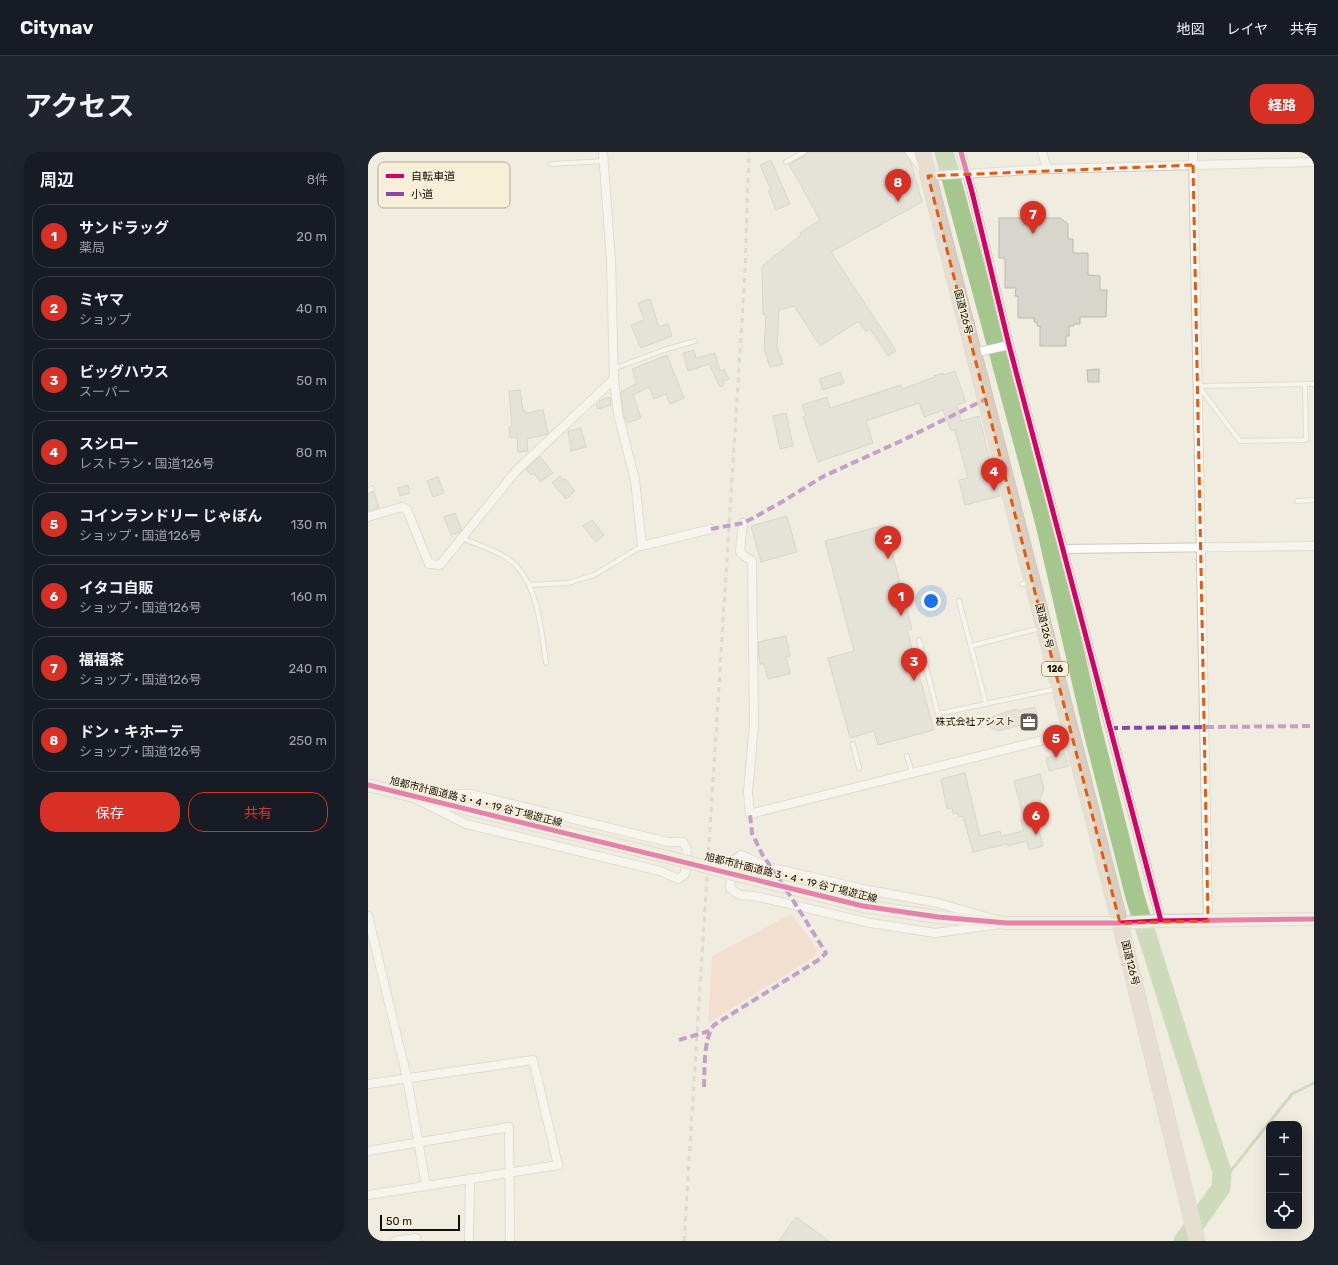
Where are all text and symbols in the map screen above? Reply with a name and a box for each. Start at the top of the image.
text: Citynav [20,16,93,39]
text: 地図 [1176,21,1204,38]
text: レイヤ [1226,21,1268,38]
text: 共有 [1290,21,1318,38]
button: 経路 [1250,84,1314,124]
text: アクセス [24,90,135,123]
legend [378,162,510,208]
pin: 8 [885,169,911,202]
text: 周辺 [40,170,74,190]
text: 自転車道 [411,170,455,183]
text: 8件 [307,172,328,187]
text: 小道 [411,188,433,201]
pin: 7 [1020,201,1046,234]
text: サンドラッグ [79,219,169,237]
text: 1 [51,229,57,244]
text: 20 m [296,229,327,244]
text: 薬局 [79,240,105,255]
street label: 国道126号 [951,288,975,336]
text: ミヤマ [79,291,124,309]
text: 2 [50,301,58,316]
text: 40 m [296,301,327,316]
text: ショップ [79,312,131,327]
text: ビッグハウス [79,363,169,381]
text: 3 [50,373,58,388]
text: 50 m [296,373,327,388]
text: スーパー [79,384,131,399]
text: スシロー [79,435,139,453]
text: 4 [50,445,58,460]
text: 80 m [296,445,327,460]
text: レストラン · 国道126号 [79,456,215,471]
pin: 4 [981,458,1007,491]
text: コインランドリー じゃぼん [79,507,262,525]
text: 5 [50,517,58,532]
text: 130 m [291,517,327,532]
pin: 2 [875,526,901,559]
text: ショップ · 国道126号 [79,528,202,543]
text: イタコ自販 [79,579,153,597]
pin: 1 [888,583,914,616]
text: 6 [50,589,58,604]
text: 160 m [291,589,327,604]
your location [921,591,941,611]
text: ショップ · 国道126号 [79,600,202,615]
street label: 国道126号 [1033,602,1055,650]
pin: 3 [901,648,927,681]
text: 福福茶 [79,651,124,669]
text: 7 [50,661,58,676]
text: 240 m [288,661,327,676]
road number: 126 [1042,662,1068,676]
text: ショップ · 国道126号 [79,672,202,687]
office icon: 株式会社アシスト [1018,711,1040,733]
place label: 株式会社アシスト [935,716,1015,728]
text: ドン・キホーテ [79,723,184,741]
pin: 5 [1043,725,1069,758]
text: 8 [50,733,58,748]
text: 250 m [289,733,327,748]
text: ショップ · 国道126号 [79,744,202,759]
street label: 旭都市計画道路 3・4・19 谷丁場遊正線 [389,775,563,829]
button: 保存 [40,792,180,832]
button: 共有 [188,792,328,832]
pin: 6 [1023,802,1049,835]
street label: 旭都市計画道路 3・4・19 谷丁場遊正線 [704,851,878,905]
street label: 国道126号 [1119,939,1141,987]
map controls [1266,1121,1302,1229]
button: + [1266,1121,1302,1157]
button: − [1266,1157,1302,1193]
button: locate [1266,1193,1302,1229]
scale bar [380,1213,460,1232]
text: 50 m [386,1215,412,1228]

